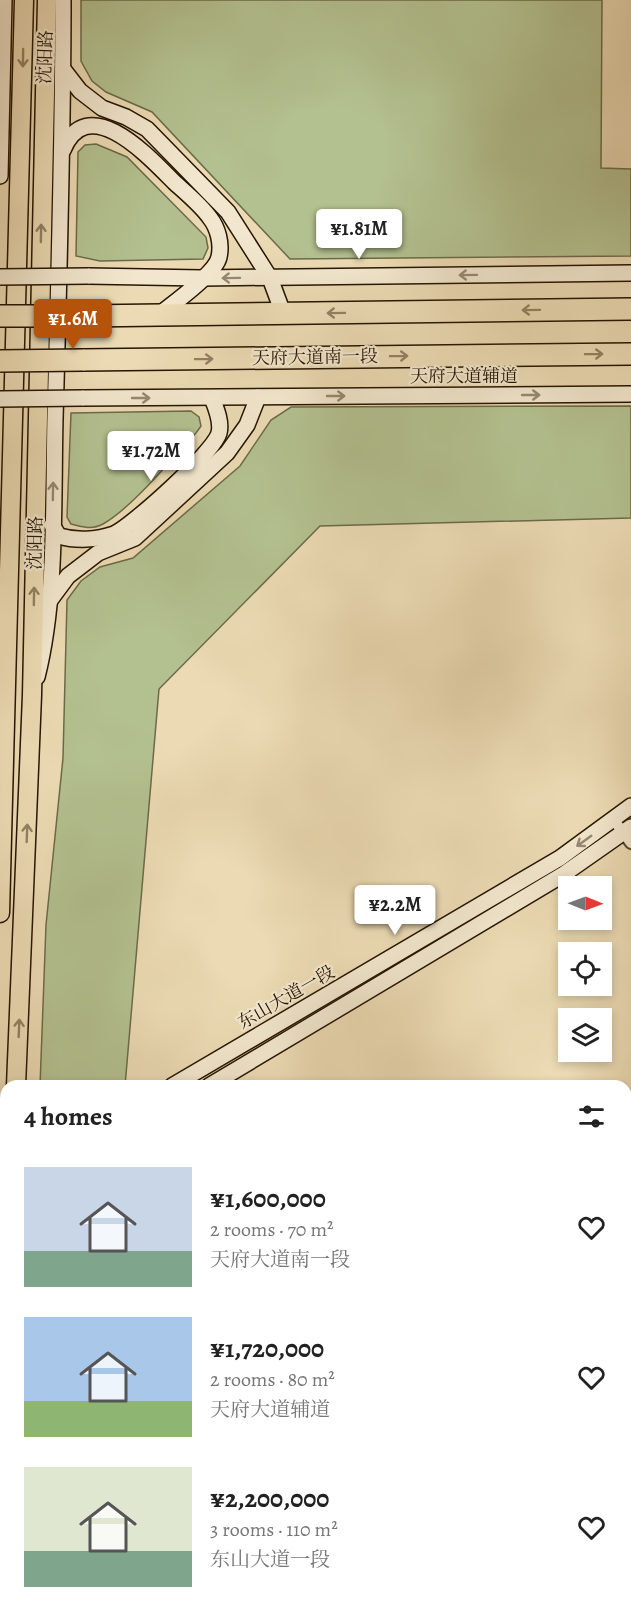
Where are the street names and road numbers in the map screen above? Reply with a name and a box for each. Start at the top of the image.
street label: 沈阳路 [32,30,58,84]
street label: 天府大道南一段 [252,344,378,370]
street label: 天府大道辅道 [410,364,518,388]
street label: 沈阳路 [23,516,47,570]
street label: 东山大道一段 [233,960,339,1034]

